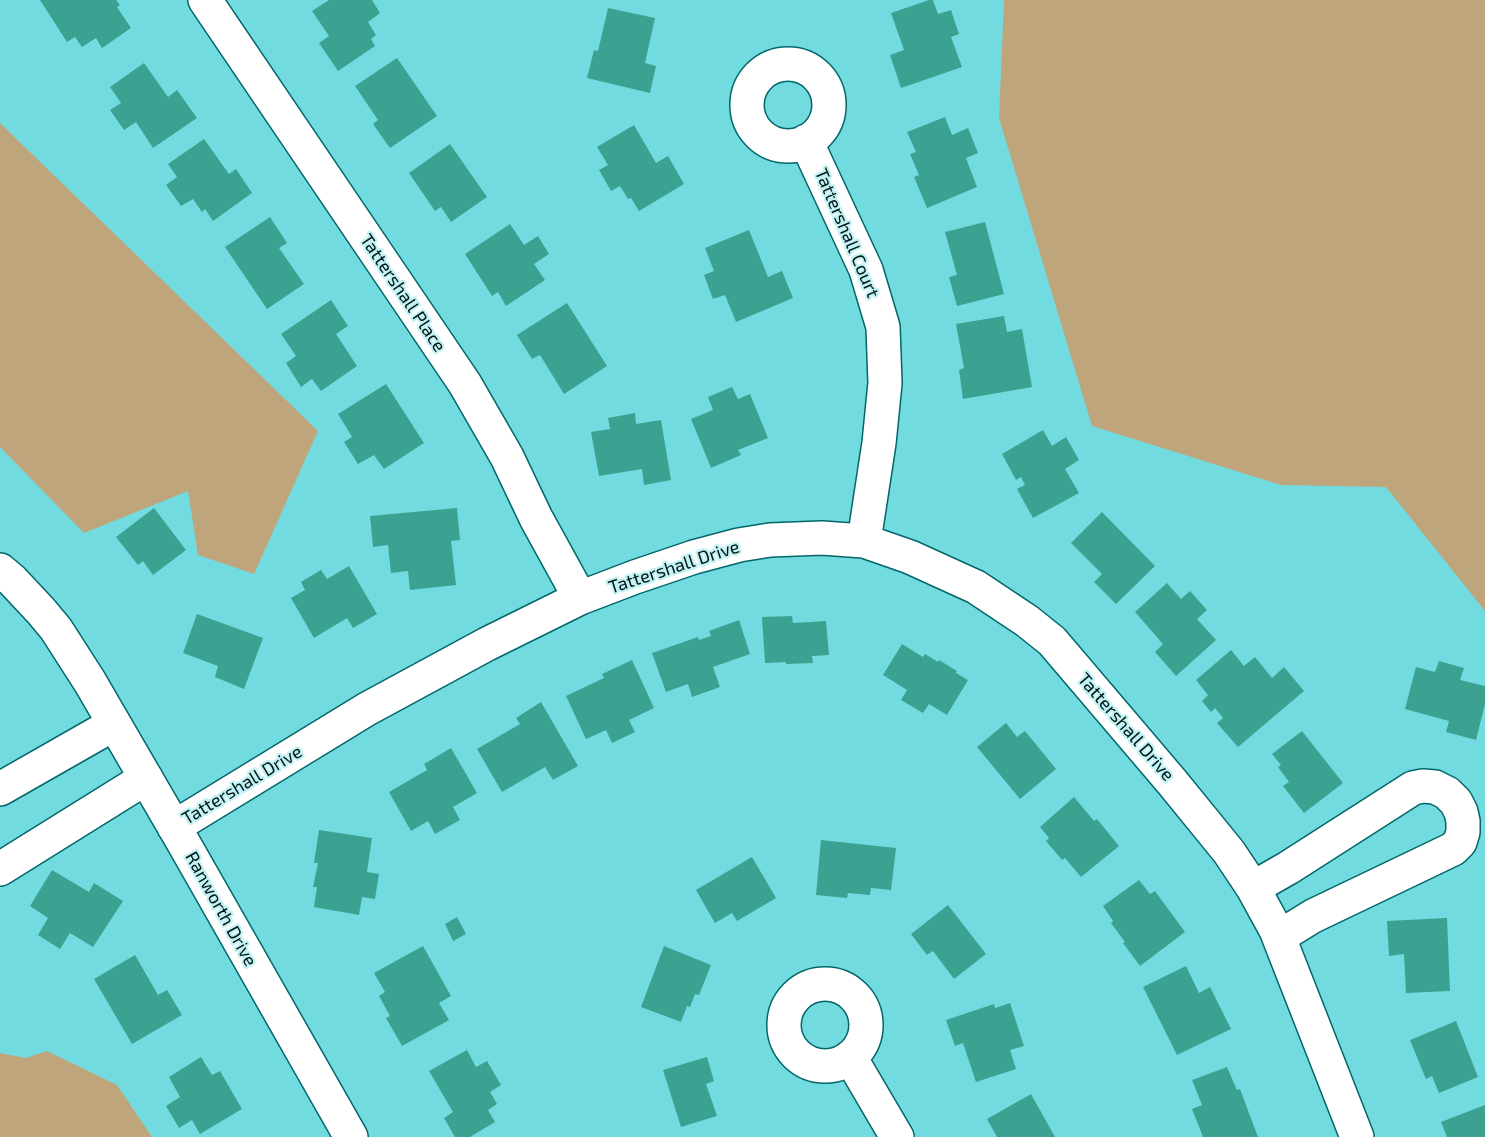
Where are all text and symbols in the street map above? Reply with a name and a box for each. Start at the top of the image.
street label: Tattershall Court [810,165,884,301]
street label: Tattershall Place [356,230,450,356]
street label: Tattershall Drive [606,536,742,598]
street label: Tattershall Drive [1073,669,1179,785]
street label: Tattershall Drive [178,741,306,829]
street label: Ranworth Drive [181,848,261,970]

